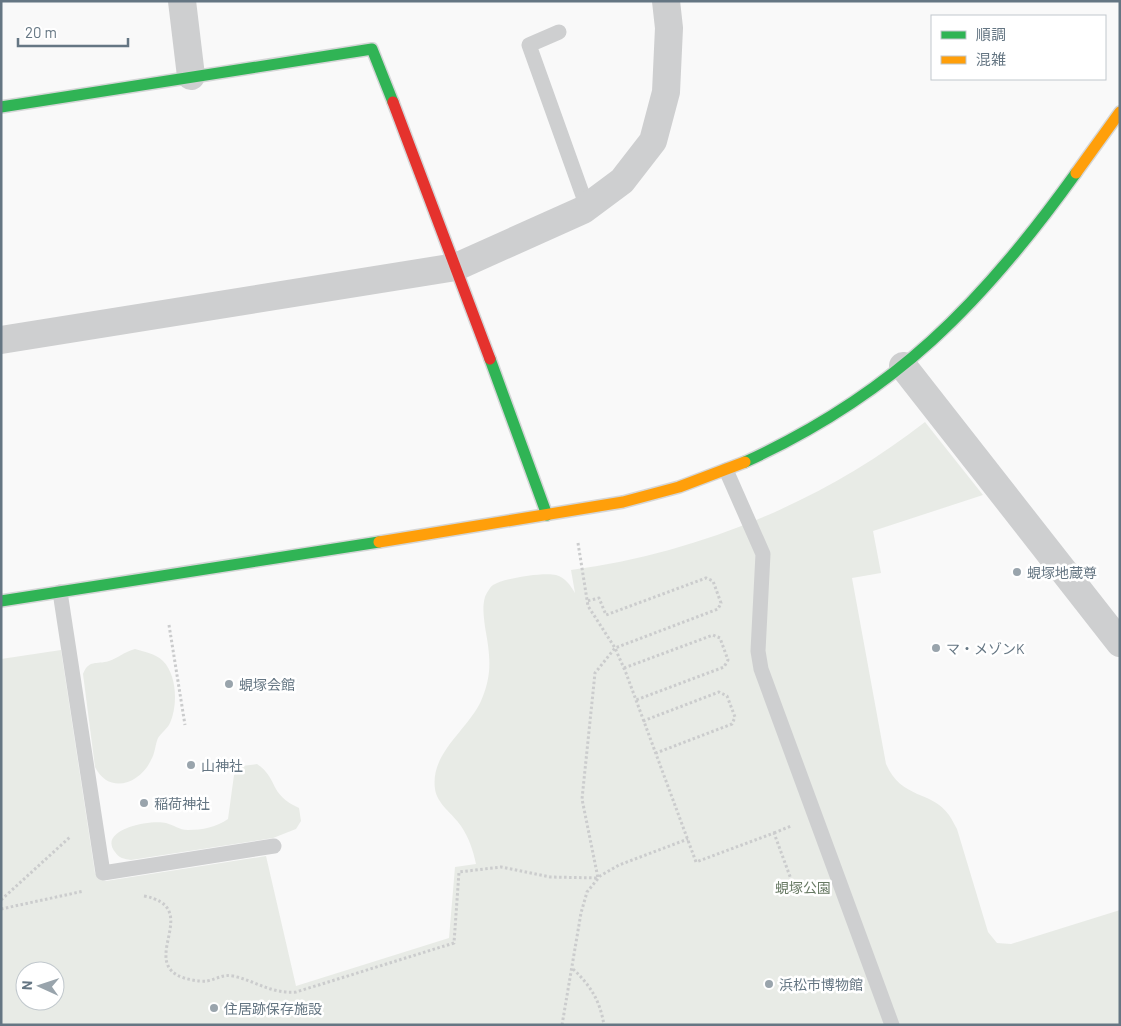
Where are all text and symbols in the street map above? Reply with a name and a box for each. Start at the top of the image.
scale bar [18,15,128,47]
legend [931,15,1106,80]
text: 20 m [25,23,57,41]
text: 順調 [976,25,1006,43]
text: 混雑 [976,50,1006,68]
place label: 蜆塚地蔵尊 [1027,564,1097,581]
marker: 蜆塚地蔵尊 [1011,566,1023,578]
place label: マ・メゾンK [946,640,1025,657]
marker: マ・メゾンK [930,642,942,654]
place label: 蜆塚会館 [239,676,295,693]
marker: 蜆塚会館 [223,678,235,690]
place label: 山神社 [201,757,243,774]
marker: 山神社 [185,759,197,771]
place label: 稲荷神社 [154,795,210,812]
marker: 稲荷神社 [138,797,150,809]
park label: 蜆塚公園 [775,879,831,896]
north arrow [15,961,65,1011]
place label: 浜松市博物館 [779,976,863,993]
marker: 浜松市博物館 [763,978,775,990]
text: N [18,980,35,990]
place label: 住居跡保存施設 [224,1000,322,1017]
marker: 住居跡保存施設 [208,1002,220,1014]

